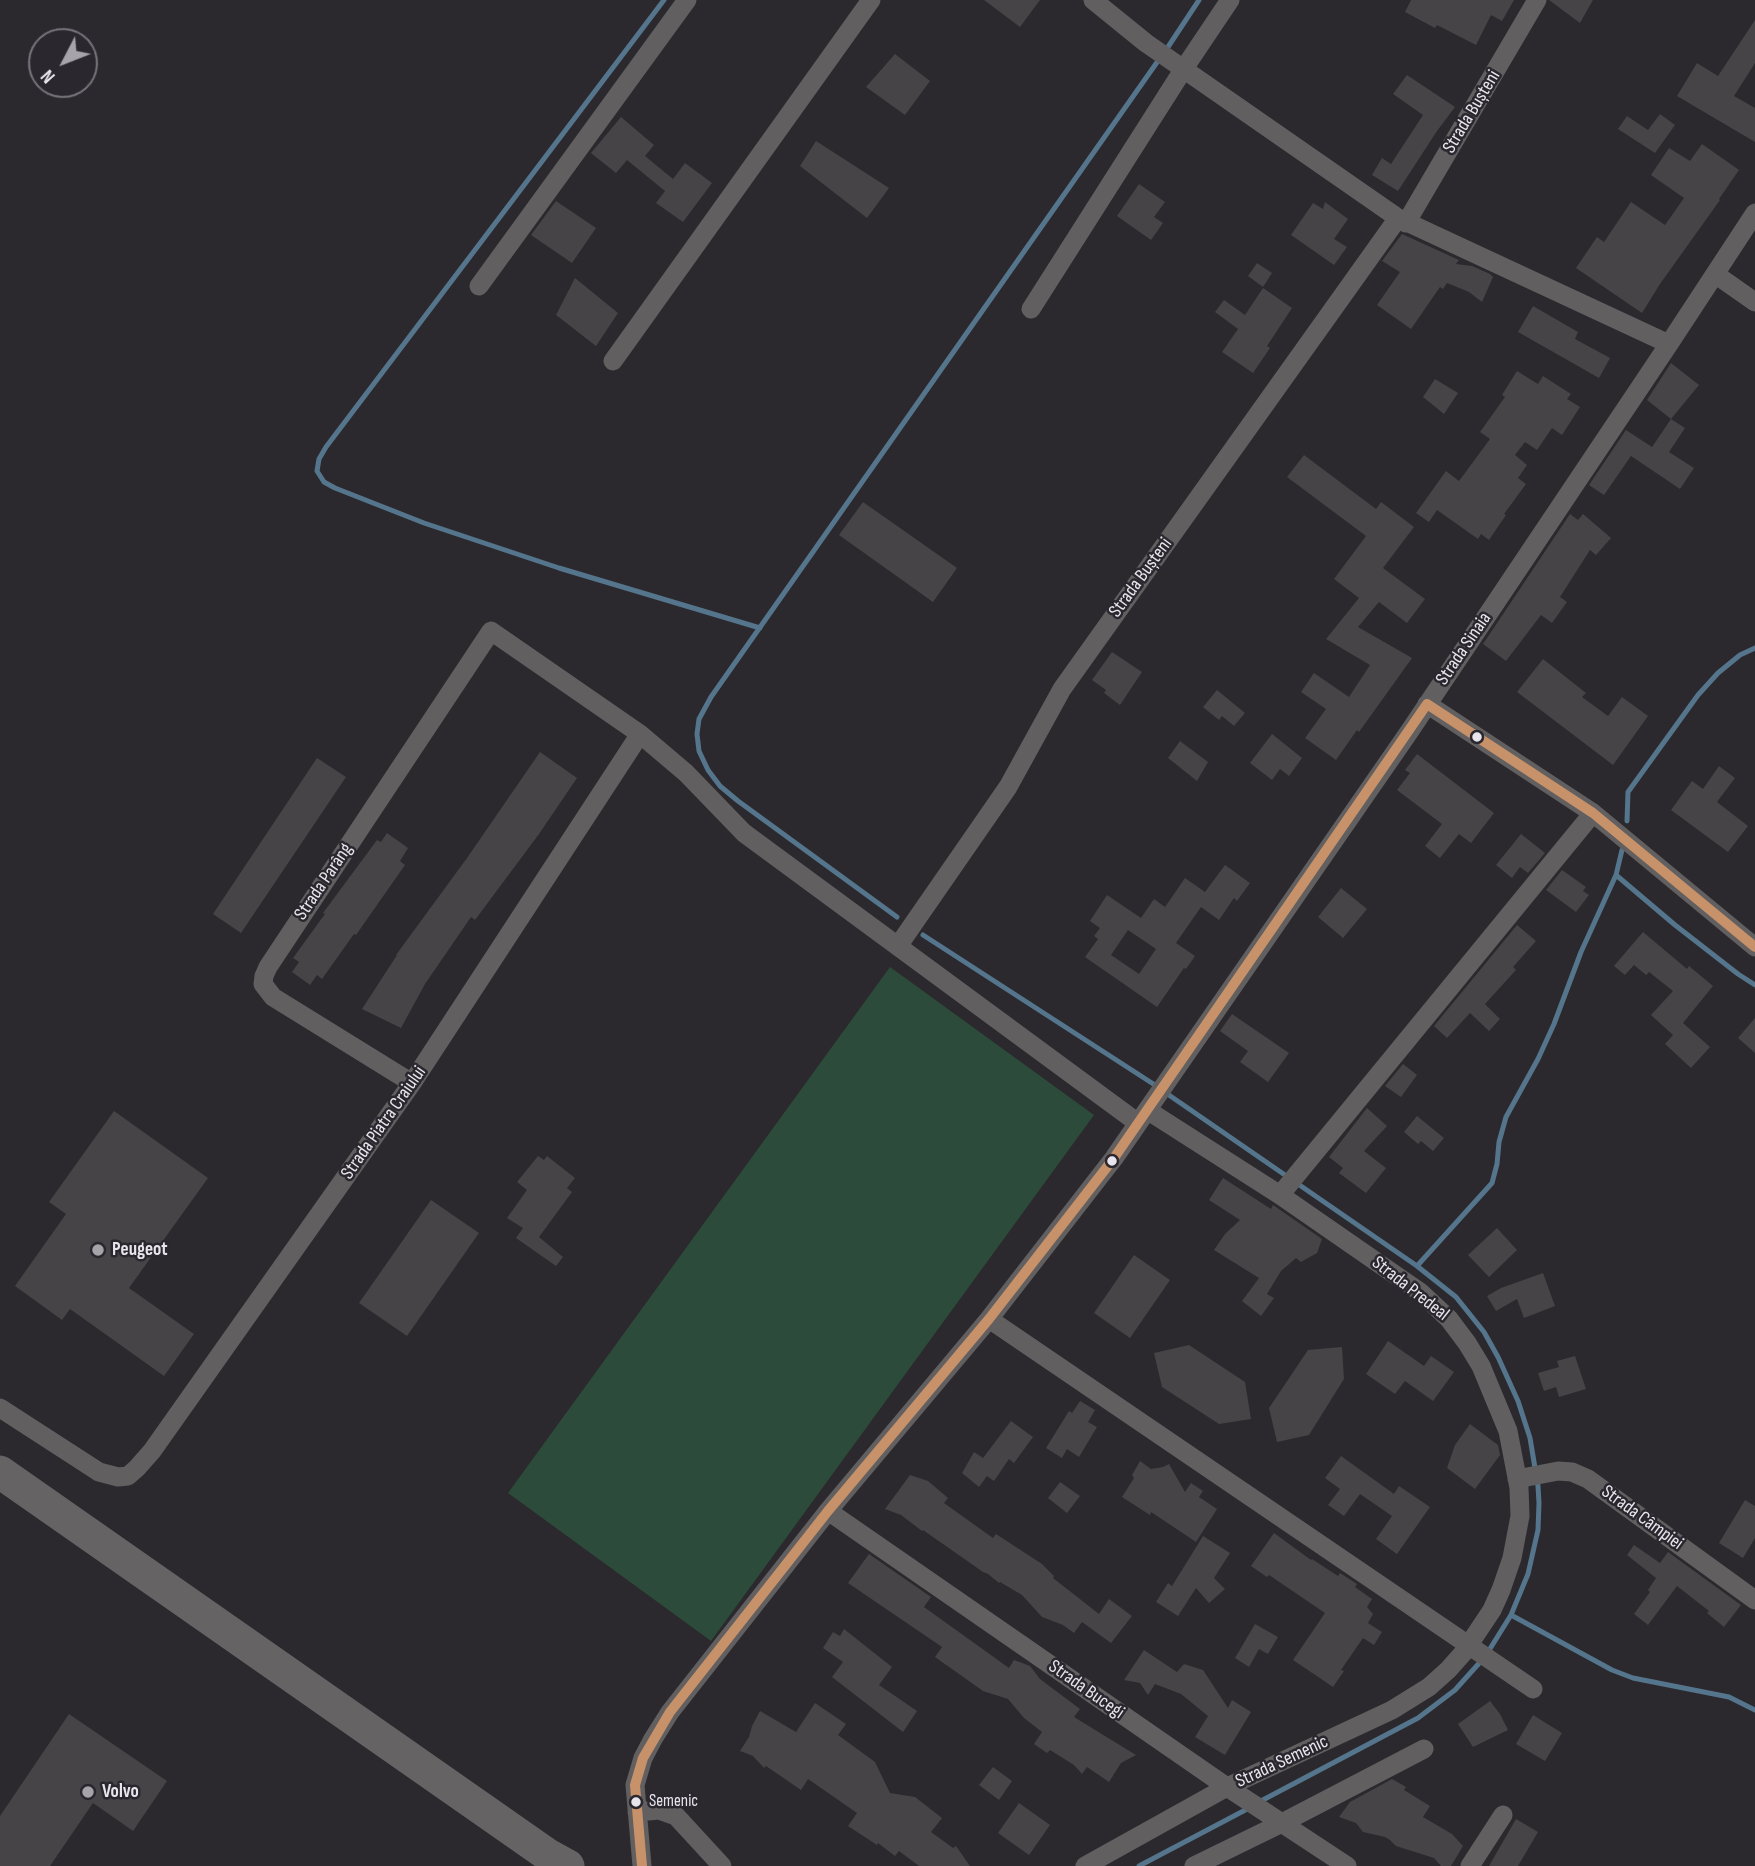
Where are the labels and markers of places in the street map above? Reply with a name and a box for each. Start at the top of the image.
unlabelled marker [1470,730,1484,744]
unlabelled marker [1105,1154,1119,1168]
place label: Peugeot [112,1239,168,1261]
marker: Peugeot [90,1242,106,1258]
place label: Volvo [102,1781,139,1803]
marker: Volvo [80,1784,96,1800]
place label: Semenic [649,1792,698,1812]
marker: Semenic [629,1795,643,1809]

